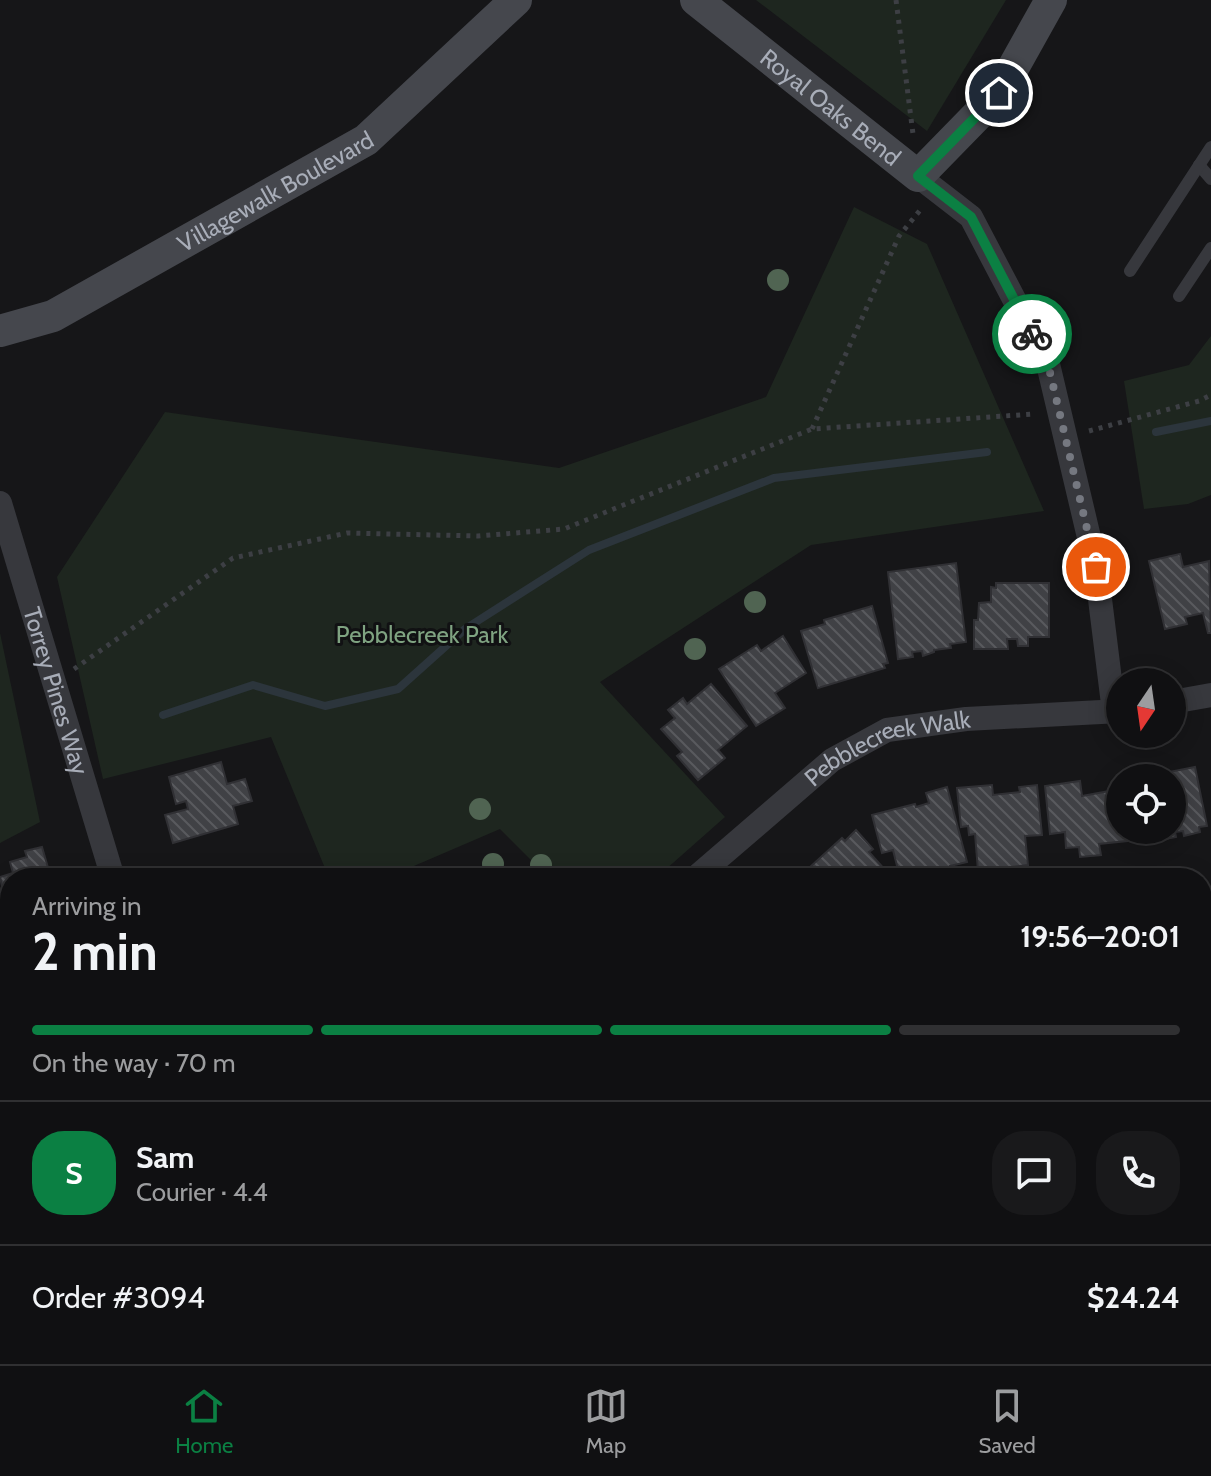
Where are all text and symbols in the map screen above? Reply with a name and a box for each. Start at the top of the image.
street label: Royal Oaks Bend [755,42,907,171]
pin [965,59,1033,127]
icon: home [977,71,1021,115]
street label: Villagewalk Boulevard [172,124,378,258]
courier [992,294,1072,374]
icon: bike [1010,312,1054,356]
pin [1062,533,1130,601]
icon: bag [1074,545,1118,589]
street label: Torrey Pines Way [18,603,95,778]
park label: Pebblecreek Park [336,620,508,649]
north arrow [1106,668,1186,748]
map controls [1106,668,1186,844]
street label: Pebblecreek Walk [798,704,972,792]
button: locate [1106,764,1186,844]
text: Arriving in [32,890,142,922]
text: 19:56–20:01 [1020,918,1180,955]
text: 2 min [32,920,158,983]
text: On the way · 70 m [32,1047,236,1079]
button: chat [992,1131,1076,1215]
button: phone [1096,1131,1180,1215]
text: Sam [136,1139,194,1176]
text: S [65,1155,83,1192]
text: Courier · 4.4 [136,1176,268,1208]
text: Order #3094 [32,1279,205,1316]
text: $24.24 [1087,1279,1180,1316]
tab: Home [175,1384,233,1459]
tab: Map [584,1384,628,1459]
tab: Saved [979,1384,1036,1459]

